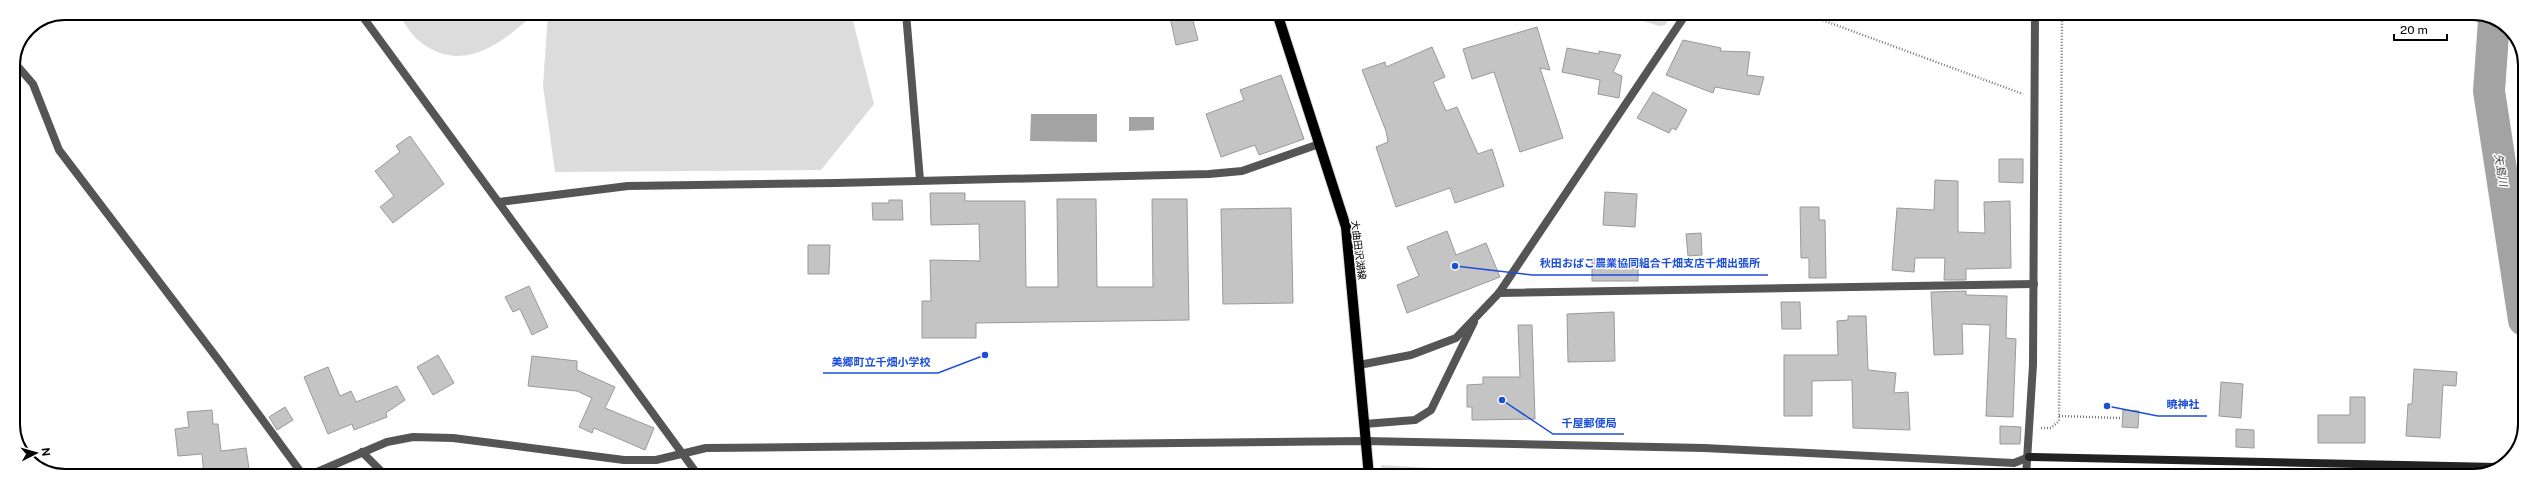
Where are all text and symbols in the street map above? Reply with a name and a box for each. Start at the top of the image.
scale bar [2394,16,2447,42]
text: 20 m [2400,23,2428,37]
water label: 矢島川 [2492,153,2510,188]
street label: 大曲田沢湖線 [1349,219,1369,281]
callout: 秋田おばこ農業協同組合千畑支店千畑出張所 [1532,252,1768,275]
text: 秋田おばこ農業協同組合千畑支店千畑出張所 [1540,257,1760,269]
callout: 美郷町立千畑小学校 [823,350,938,373]
text: 美郷町立千畑小学校 [832,356,931,368]
callout: 暁神社 [2158,393,2207,416]
text: 暁神社 [2167,398,2200,410]
callout: 千屋郵便局 [1553,411,1624,434]
text: 千屋郵便局 [1562,417,1617,429]
north arrow [16,433,56,473]
text: N [40,447,52,457]

